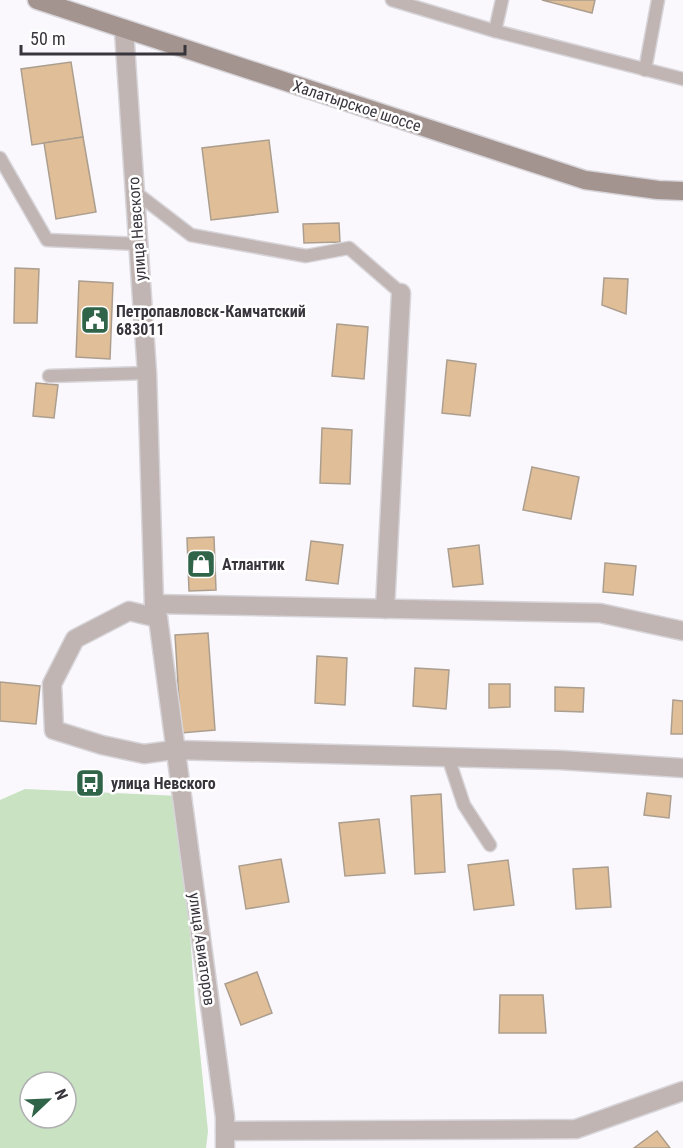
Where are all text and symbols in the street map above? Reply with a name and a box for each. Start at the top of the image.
scale bar [21,18,184,56]
text: 50 m [30,28,65,49]
street label: Халатырское шоссе [291,76,423,136]
street label: улица Невского [124,176,150,282]
place label: Петропавловск-Камчатский 683011 [116,302,306,339]
public building icon: Петропавловск-Камчатский 683011 [79,304,111,336]
shop icon: Атлантик [185,548,217,580]
place label: Атлантик [222,555,285,574]
bus stop icon: улица Невского [74,767,106,799]
place label: улица Невского [111,774,216,793]
street label: улица Авиаторов [185,891,219,1007]
north arrow [18,1070,78,1130]
text: N [51,1086,72,1103]

